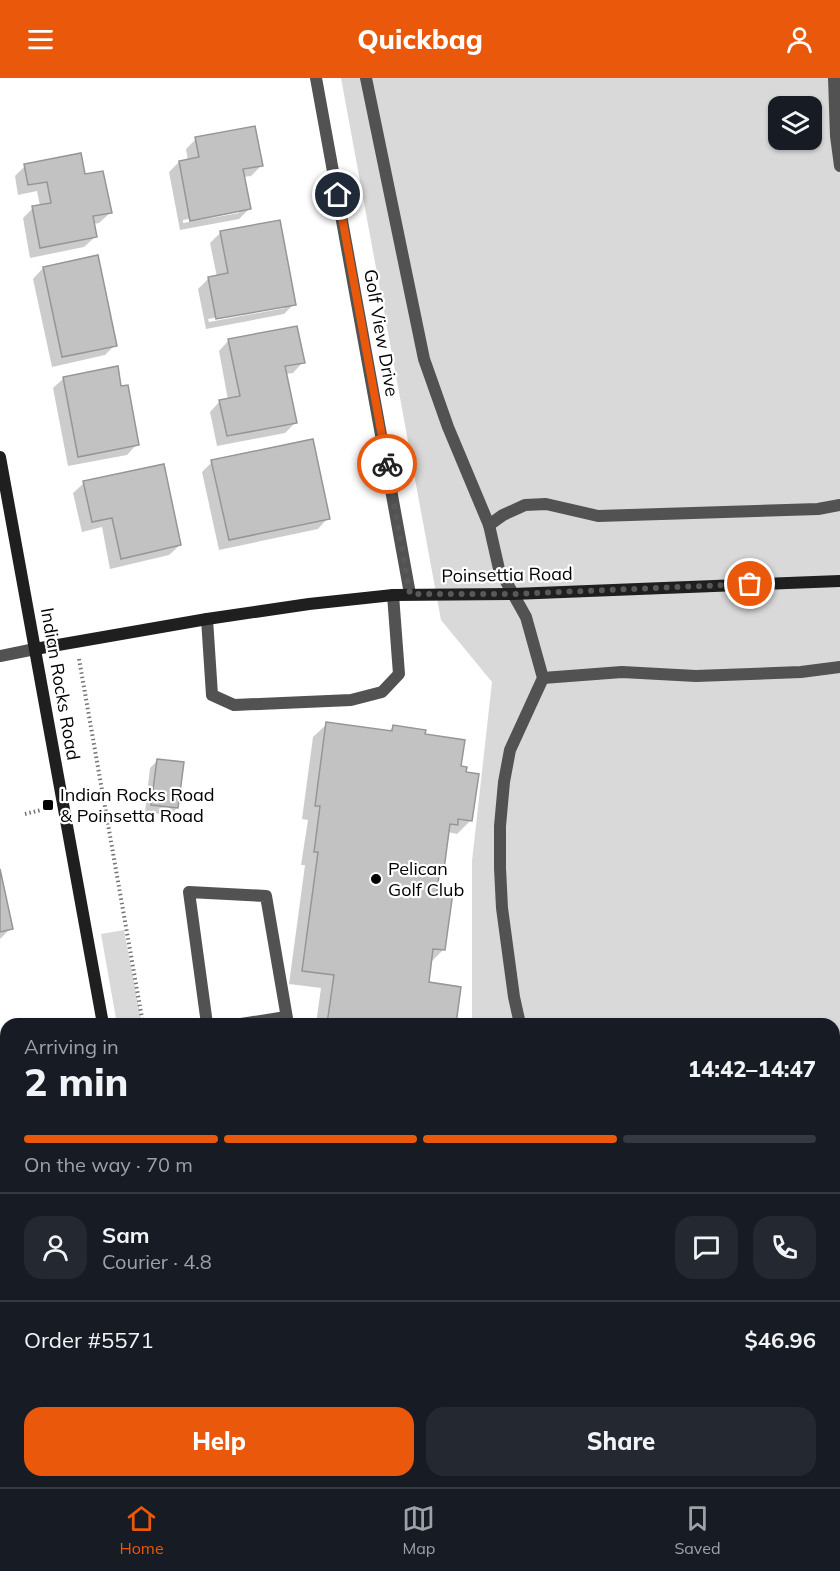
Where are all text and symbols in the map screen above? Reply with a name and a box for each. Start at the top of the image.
text: Quickbag [357,22,483,56]
icon: menu [24,23,57,56]
icon: person [783,23,816,56]
map controls [768,96,822,150]
button: layers [768,96,822,150]
pin [312,169,363,220]
icon: home [321,178,354,211]
street label: Golf View Drive [359,267,404,398]
courier [357,434,417,494]
icon: bike [371,448,404,481]
pin [724,558,775,609]
street label: Poinsettia Road [441,562,573,587]
icon: bag [733,567,766,600]
street label: Indian Rocks Road [36,606,85,762]
place label: Indian Rocks Road & Poinsetta Road [60,783,215,827]
marker: Indian Rocks Road & Poinsetta Road [41,798,55,812]
place label: Pelican Golf Club [388,857,464,901]
marker: Pelican Golf Club [369,872,383,886]
text: Arriving in [24,1034,119,1059]
text: 14:42–14:47 [688,1055,816,1083]
text: 2 min [24,1057,129,1106]
text: On the way · 70 m [24,1152,193,1177]
button: person [24,1216,87,1279]
button: chat [675,1216,738,1279]
button: phone [753,1216,816,1279]
text: Sam [102,1221,150,1249]
text: Courier · 4.8 [102,1249,212,1274]
text: Order #5571 [24,1326,154,1354]
text: $46.96 [745,1326,816,1354]
button: Help [24,1407,414,1476]
button: Share [426,1407,816,1476]
tab: Home [119,1502,164,1558]
tab: Map [402,1502,435,1558]
tab: Saved [674,1502,721,1558]

